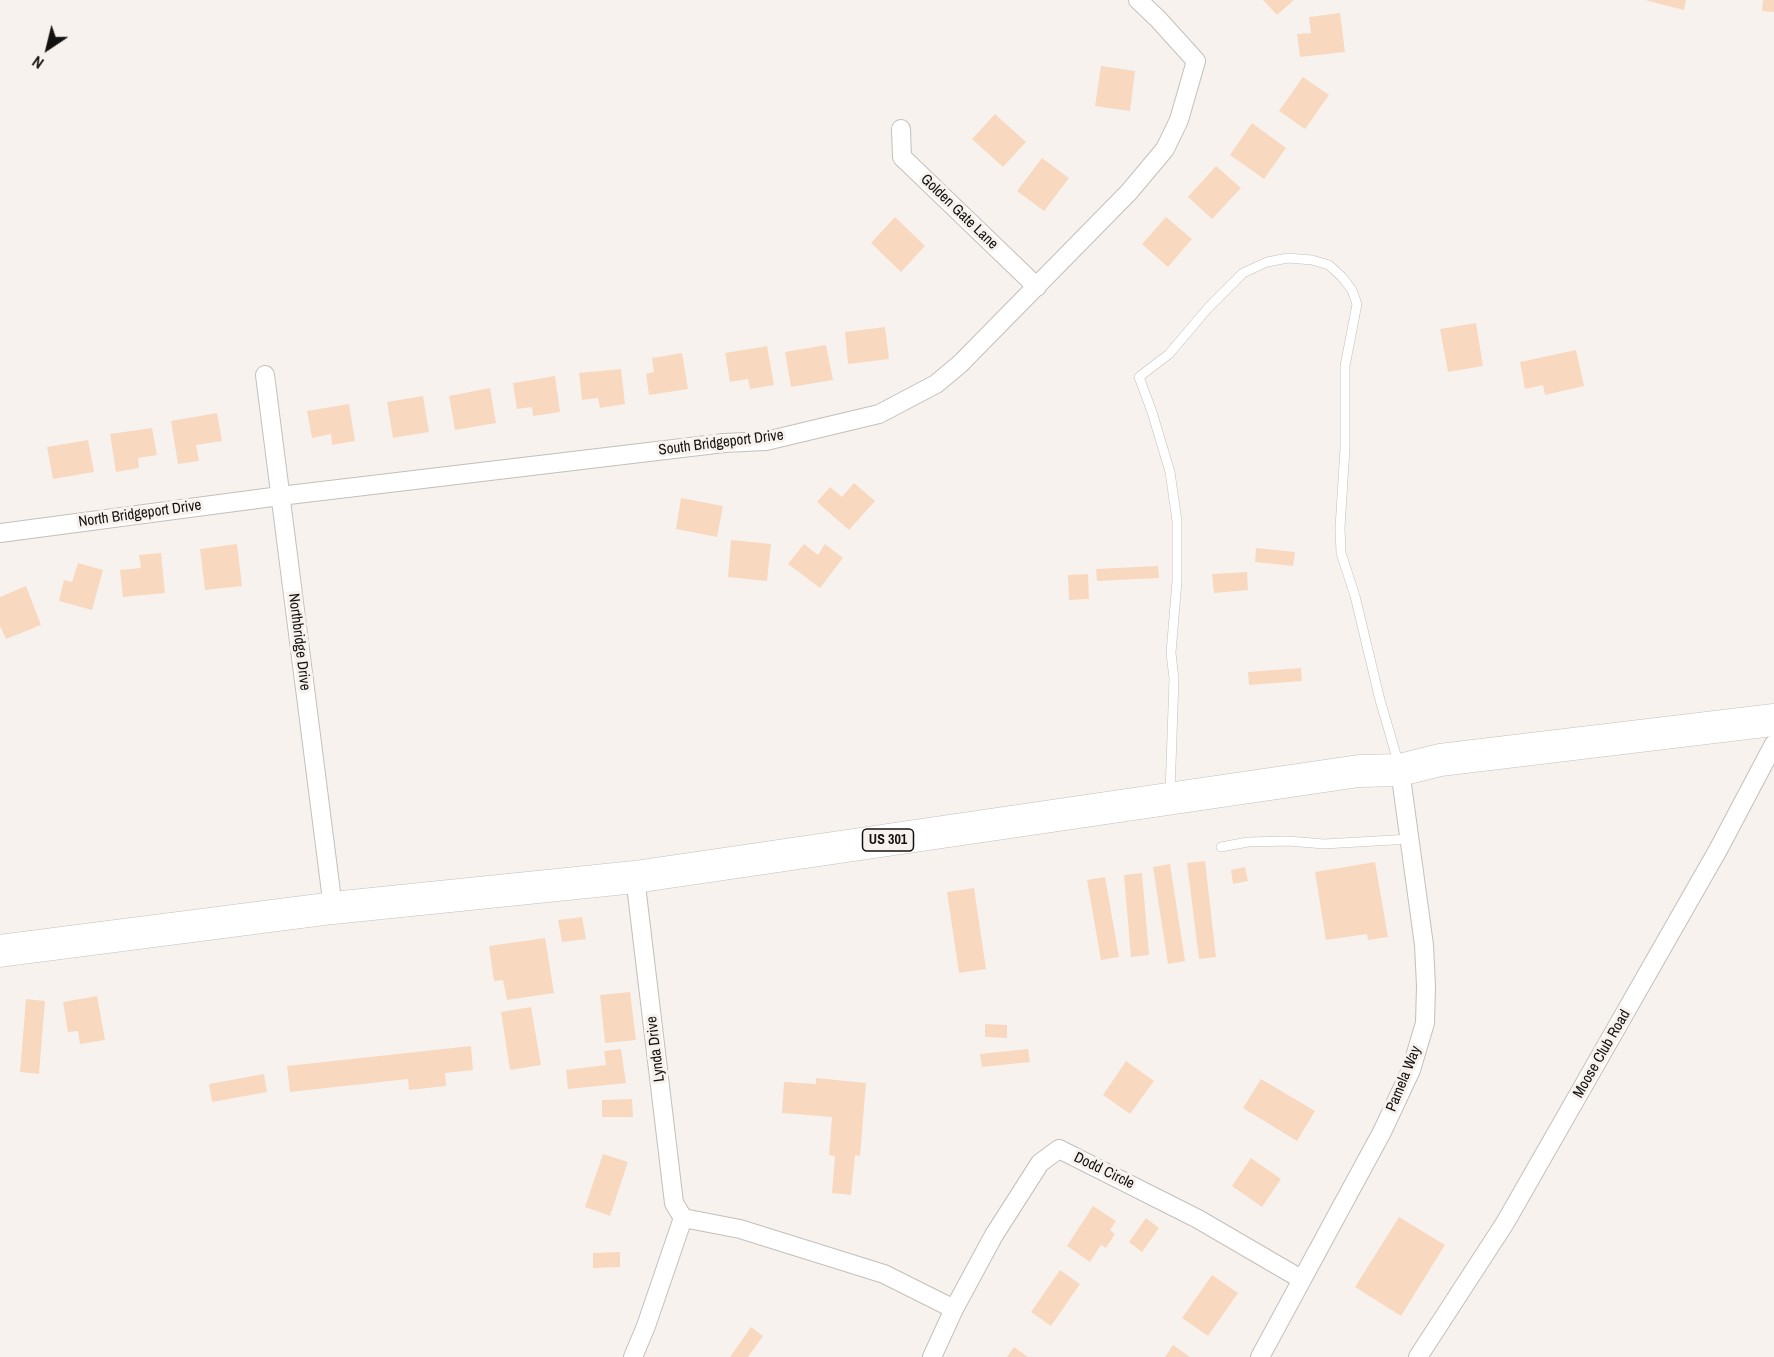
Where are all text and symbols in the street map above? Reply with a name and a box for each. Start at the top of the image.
north arrow [18,18,78,78]
text: N [27,51,48,74]
street label: Golden Gate Lane [917,171,1001,253]
street label: South Bridgeport Drive [657,426,785,460]
street label: North Bridgeport Drive [77,496,203,532]
street label: Northbridge Drive [284,592,314,692]
road number: US 301 [862,829,914,851]
street label: Moose Club Road [1570,1007,1634,1101]
street label: Lynda Drive [643,1015,669,1083]
street label: Pamela Way [1383,1044,1425,1114]
street label: Dodd Circle [1071,1149,1137,1193]

